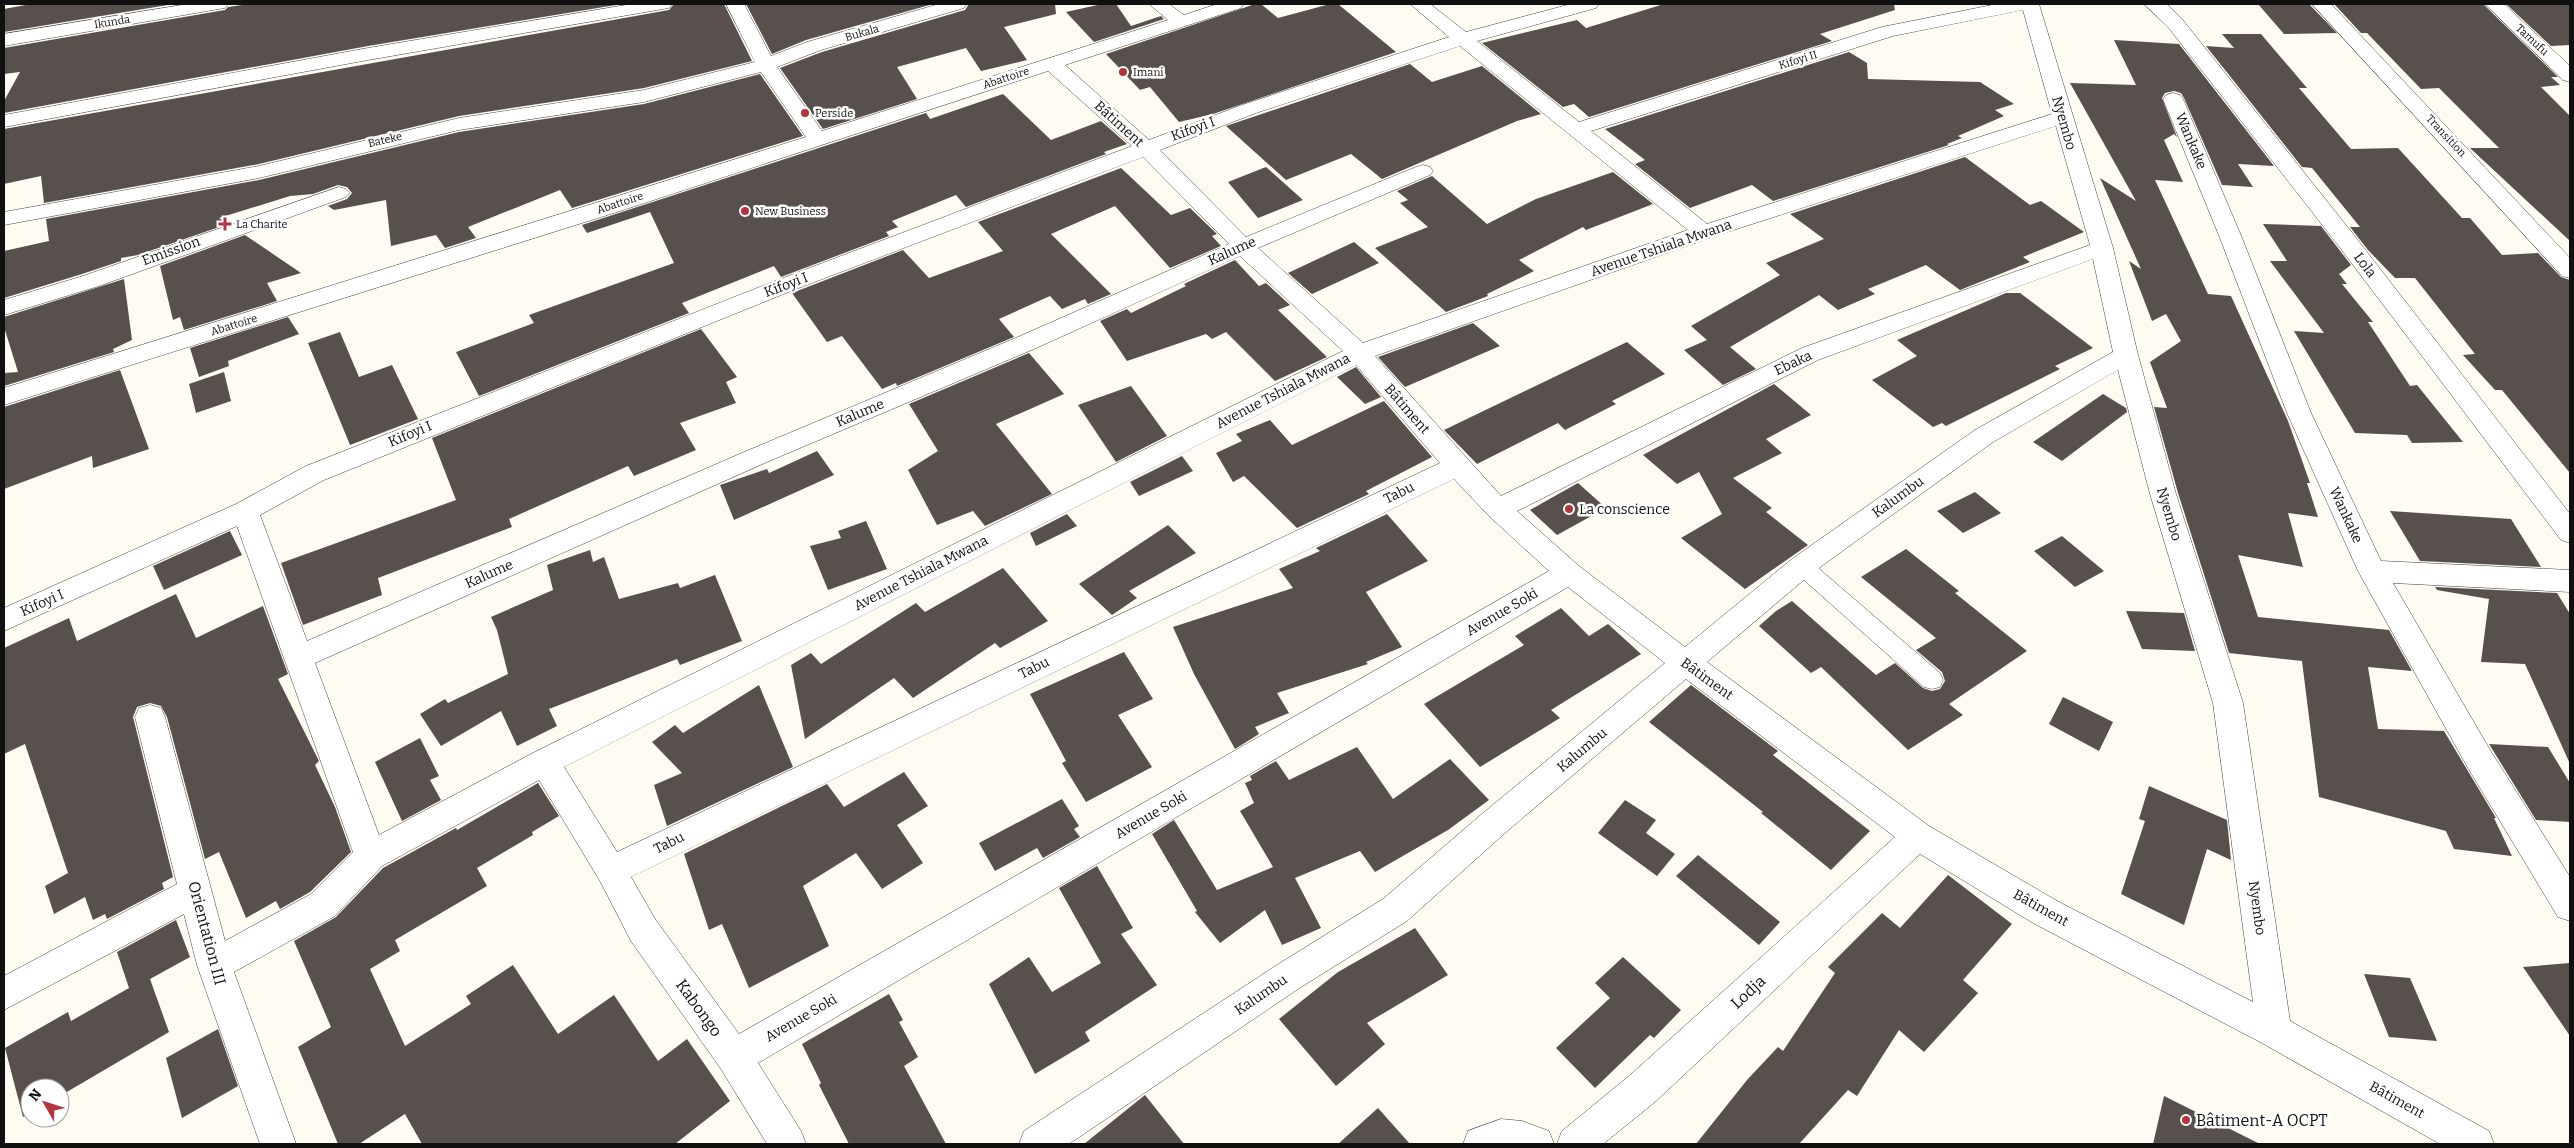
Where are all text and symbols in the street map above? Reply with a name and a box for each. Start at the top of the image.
street label: Ikunda [93,13,131,31]
street label: Bukala [844,22,880,44]
street label: Tamufu [2513,22,2551,58]
street label: Kifoyi II [1777,48,1819,72]
street label: Abattoire [981,64,1031,92]
marker: Imani [1117,66,1129,78]
place label: Imani [1133,66,1164,79]
street label: Nyembo [2048,94,2080,152]
street label: Bâtiment [1091,97,1147,151]
marker: Perside [799,107,811,119]
place label: Perside [815,107,853,120]
street label: Wankake [2171,110,2211,172]
street label: Transition [2423,112,2469,160]
street label: Kifoyi I [1169,113,1217,145]
street label: Bateke [367,130,403,150]
street label: Abattoire [595,189,645,217]
marker: New Business [739,205,751,217]
place label: New Business [755,205,826,218]
street label: Avenue Tshiala Mwana [1588,216,1734,280]
marker: La Charite [218,217,232,231]
place label: La Charite [236,218,288,231]
street label: Emission [140,233,202,269]
street label: Kalume [1205,233,1259,269]
street label: Lola [2350,249,2380,281]
street label: Kifoyi I [762,269,810,301]
street label: Abattoire [209,312,259,338]
street label: Ebaka [1771,347,1815,379]
street label: Avenue Tshiala Mwana [1213,350,1353,432]
street label: Bâtiment [1381,381,1433,437]
street label: Kalume [833,395,887,431]
street label: Kifoyi I [386,417,434,451]
street label: Kalumbu [1869,472,1927,521]
street label: Tabu [1381,478,1417,508]
street label: Wankake [2326,484,2366,546]
street label: Nyembo [2153,485,2185,543]
place label: La conscience [1579,501,1670,518]
marker: La conscience [1563,503,1575,515]
street label: Avenue Tshiala Mwana [851,532,991,614]
street label: Kalume [462,556,516,592]
street label: Avenue Soki [1463,585,1541,639]
street label: Kifoyi I [18,586,66,620]
street label: Tabu [1016,653,1052,683]
street label: Bâtiment [1678,654,1736,704]
street label: Kalumbu [1554,724,1611,776]
street label: Avenue Soki [1112,788,1190,842]
street label: Tabu [651,828,687,858]
street label: Orientation III [184,879,230,987]
street label: Nyembo [2245,880,2269,936]
street label: Bâtiment [2010,886,2072,930]
street label: Kalumbu [1231,971,1291,1019]
street label: Lodja [1727,971,1769,1013]
street label: Kabongo [672,976,726,1040]
street label: Avenue Soki [762,991,840,1045]
north arrow [20,1078,70,1128]
street label: Bâtiment [2366,1078,2428,1122]
text: N [25,1085,45,1105]
place label: Bâtiment-A OCPT [2196,1111,2328,1130]
marker: Bâtiment-A OCPT [2180,1114,2192,1126]

